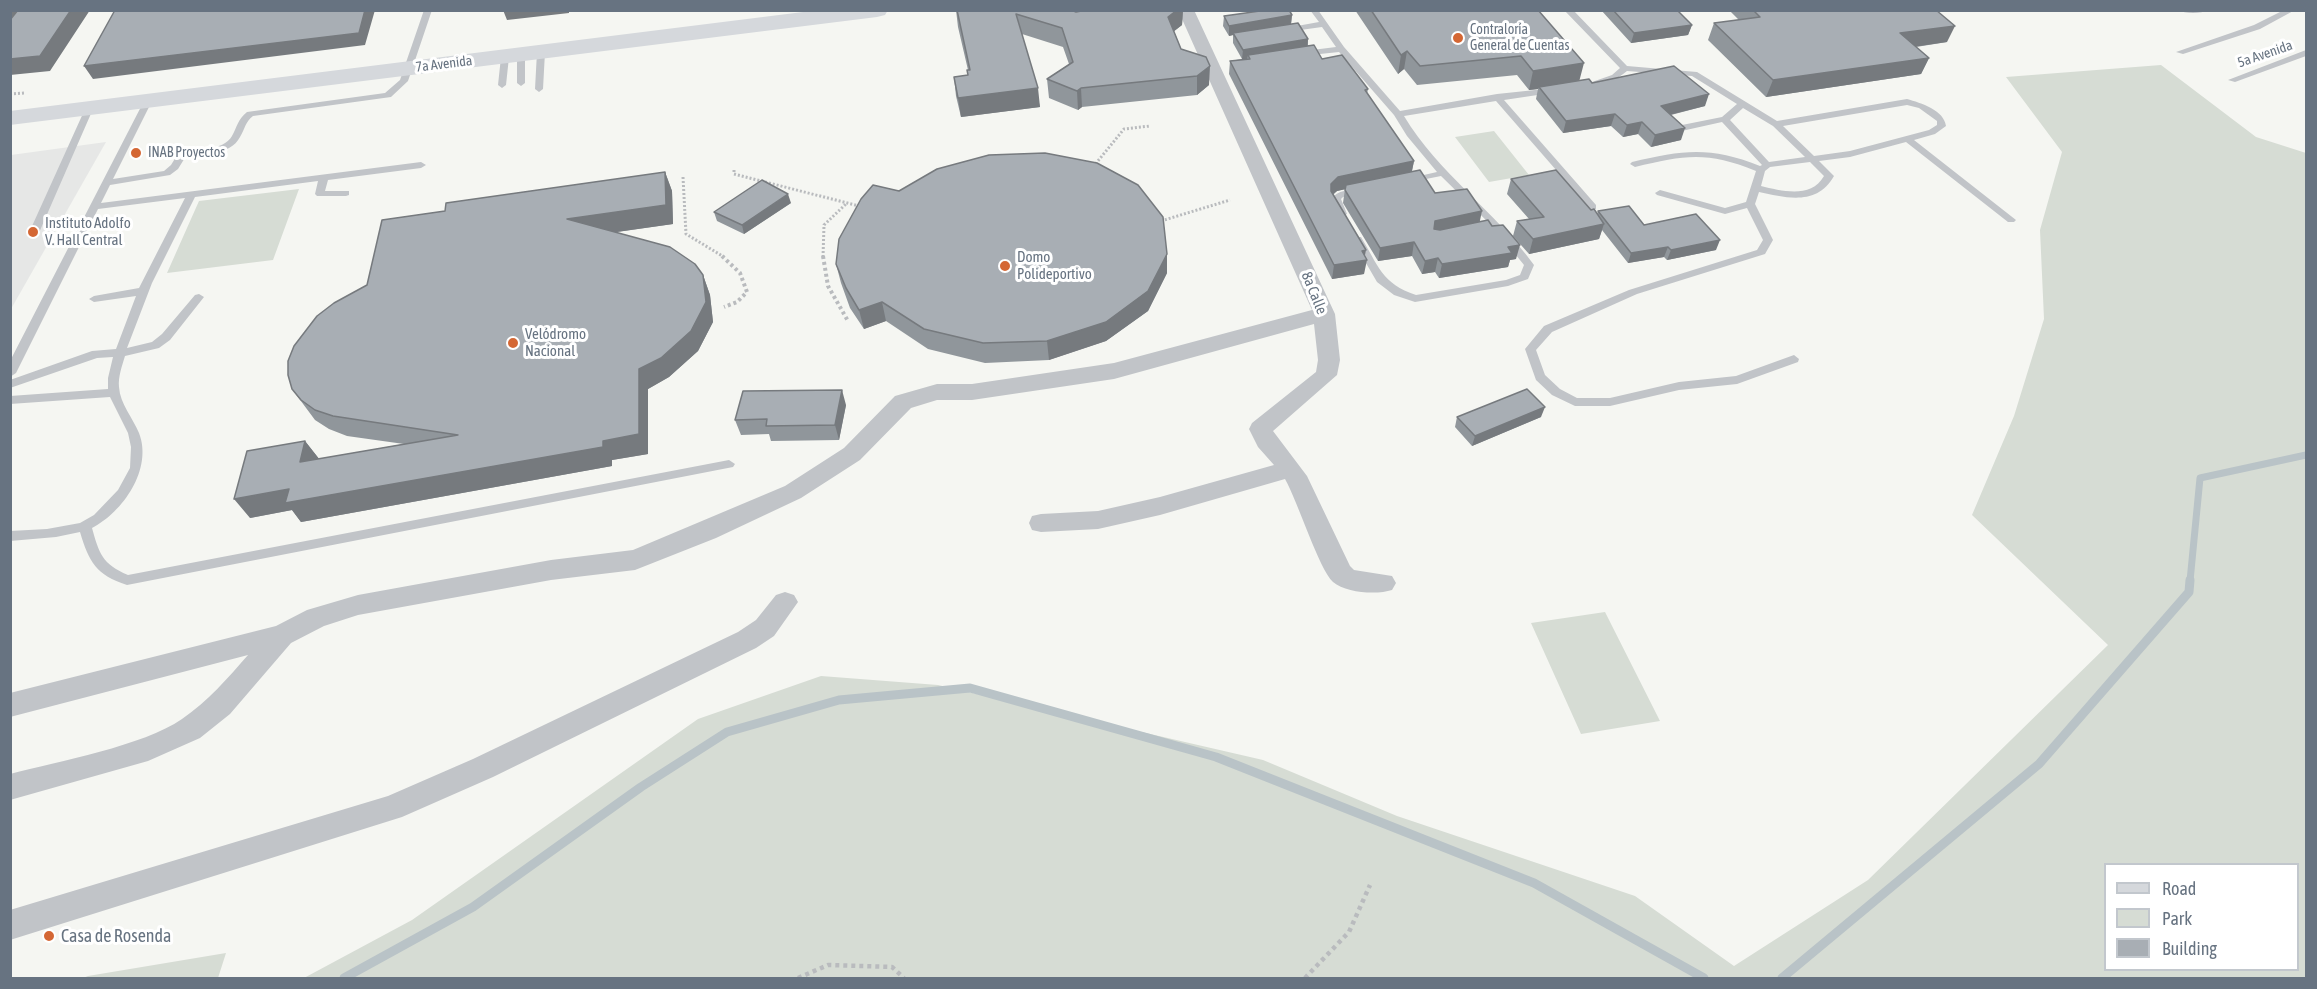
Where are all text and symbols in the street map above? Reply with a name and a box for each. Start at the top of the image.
place label: Contraloría General de Cuentas [1470,22,1570,54]
marker: Contraloría General de Cuentas [1451,31,1465,45]
street label: 5a Avenida [2235,37,2295,71]
street label: 7a Avenida [415,52,473,76]
place label: INAB Proyectos [148,145,225,161]
marker: INAB Proyectos [129,146,143,160]
place label: Instituto Adolfo V. Hall Central [45,214,131,249]
marker: Instituto Adolfo V. Hall Central [26,225,40,239]
place label: Domo Polideportivo [1017,248,1092,283]
marker: Domo Polideportivo [998,259,1012,273]
street label: 8a Calle [1297,269,1331,317]
place label: Velódromo Nacional [525,325,586,360]
marker: Velódromo Nacional [506,336,520,350]
legend [2104,863,2299,971]
text: Road [2162,878,2196,899]
text: Park [2162,908,2192,929]
place label: Casa de Rosenda [61,925,171,947]
marker: Casa de Rosenda [42,929,56,943]
text: Building [2162,938,2217,959]

